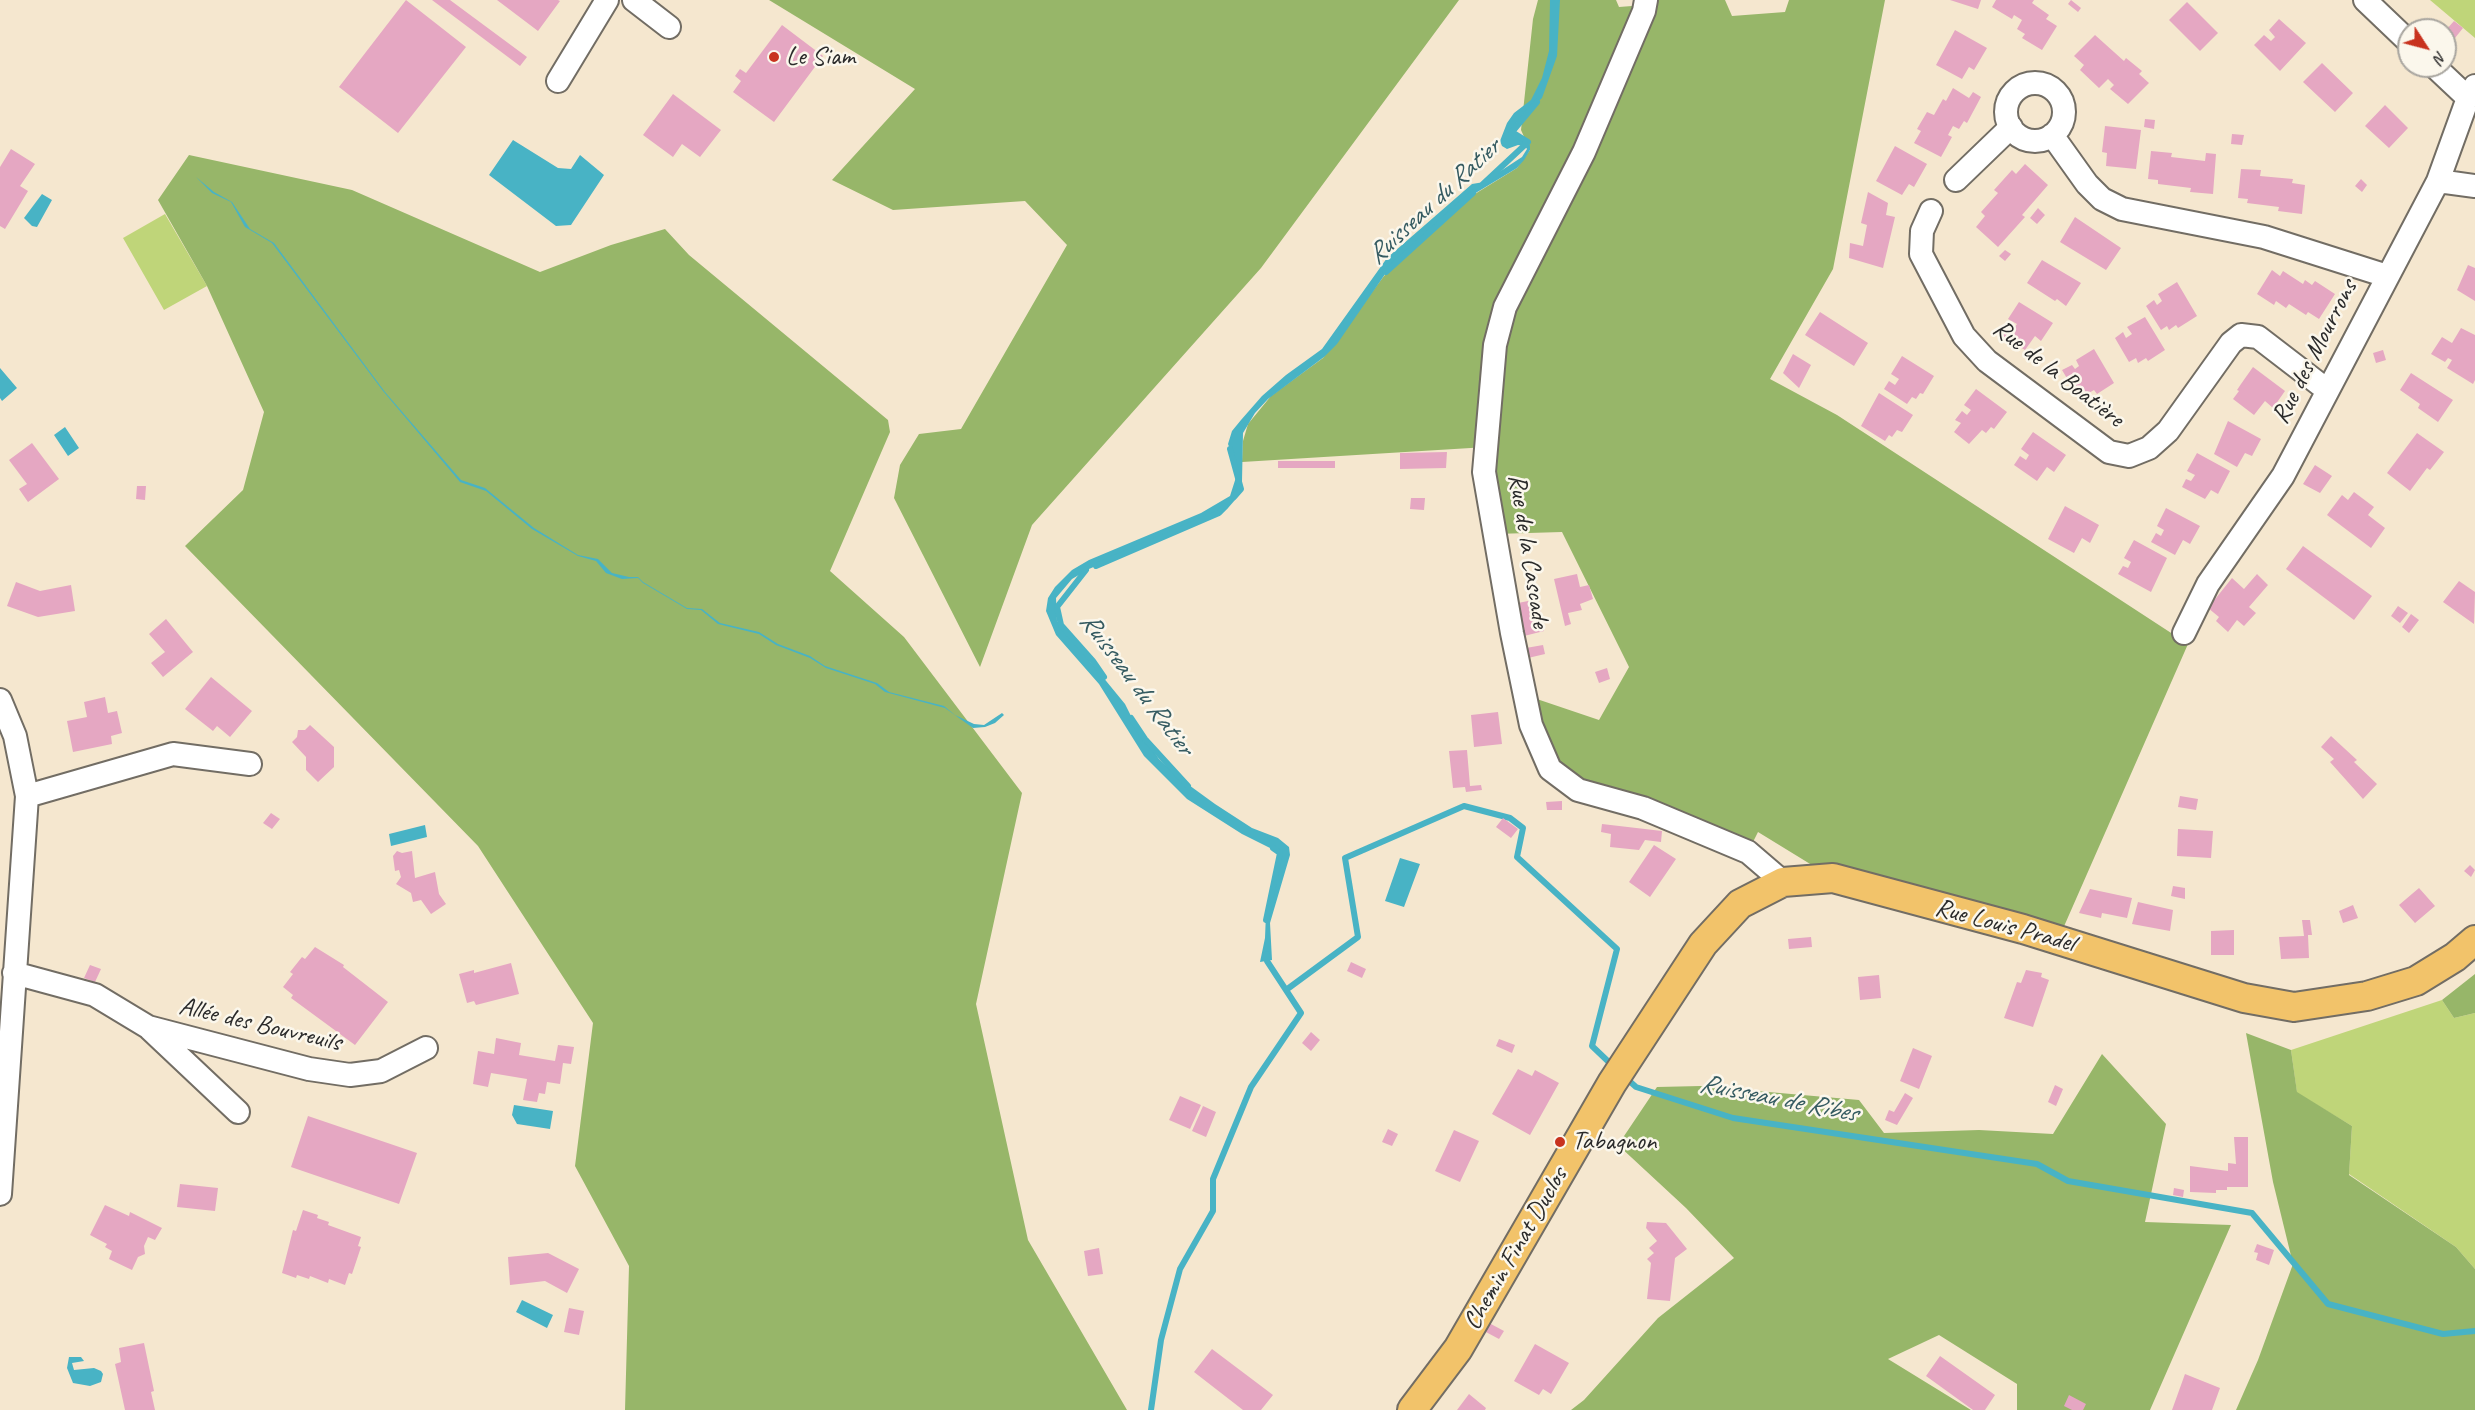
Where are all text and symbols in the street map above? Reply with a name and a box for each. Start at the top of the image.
north arrow [2397,18,2457,78]
place label: Le Siam [786,41,855,73]
text: N [2429,48,2451,67]
marker: Le Siam [767,50,781,64]
water label: Ruisseau du Ratier [1361,132,1507,272]
street label: Rue des Mourrons [2265,275,2365,429]
street label: Rue de la Boatière [1986,313,2130,435]
street label: Rue de la Cascade [1500,472,1556,630]
water label: Ruisseau du Ratier [1072,607,1200,761]
street label: Rue Louis Pradel [1932,892,2078,960]
street label: Allée des Bouvreuils [176,991,344,1059]
water label: Ruisseau de Ribes [1697,1068,1859,1130]
place label: Tabagnon [1572,1126,1656,1158]
marker: Tabagnon [1553,1135,1567,1149]
street label: Chemin Finat Duclos [1457,1162,1575,1336]

